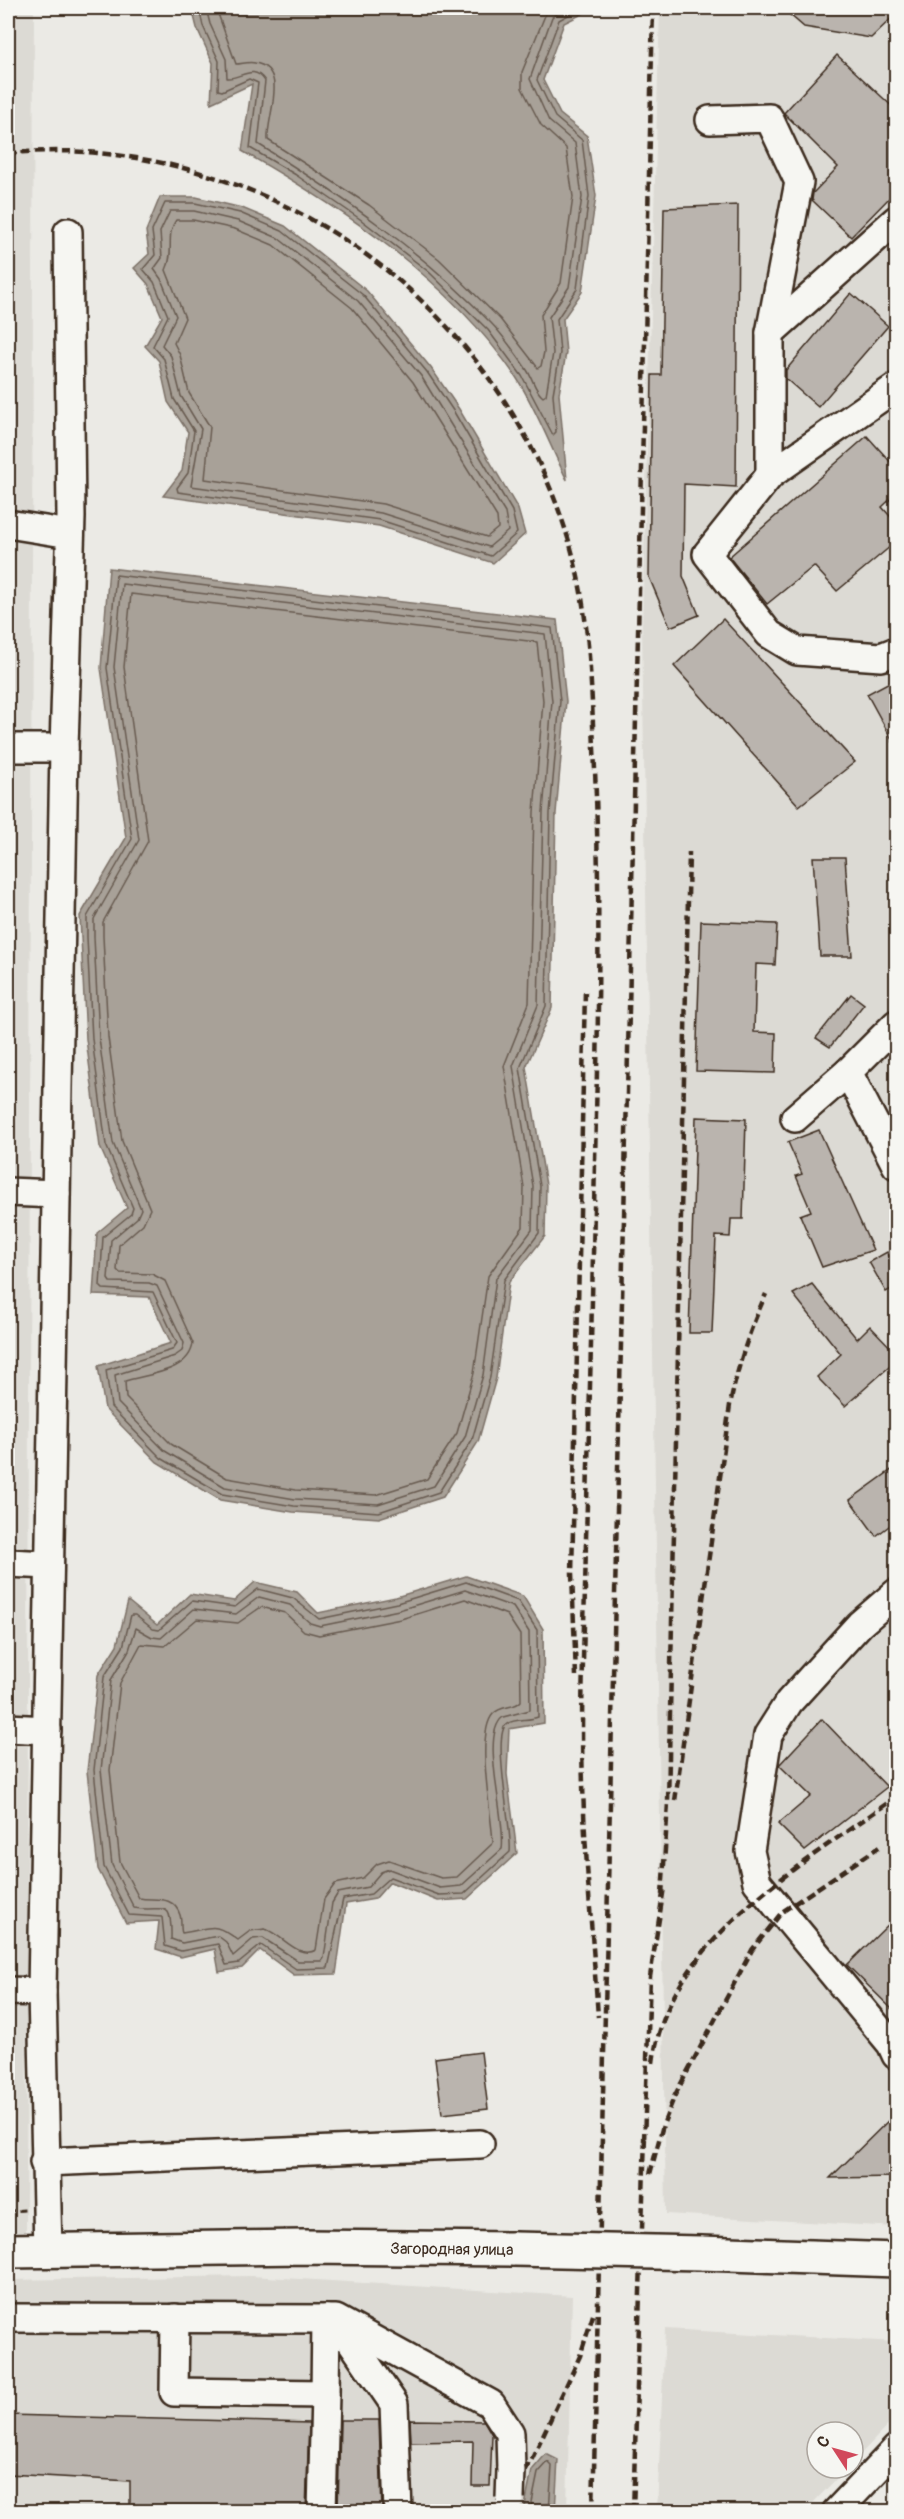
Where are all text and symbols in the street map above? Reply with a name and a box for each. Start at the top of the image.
street label: Загородная улица [390,2239,514,2260]
north arrow [805,2420,865,2480]
text: С [813,2432,835,2452]

